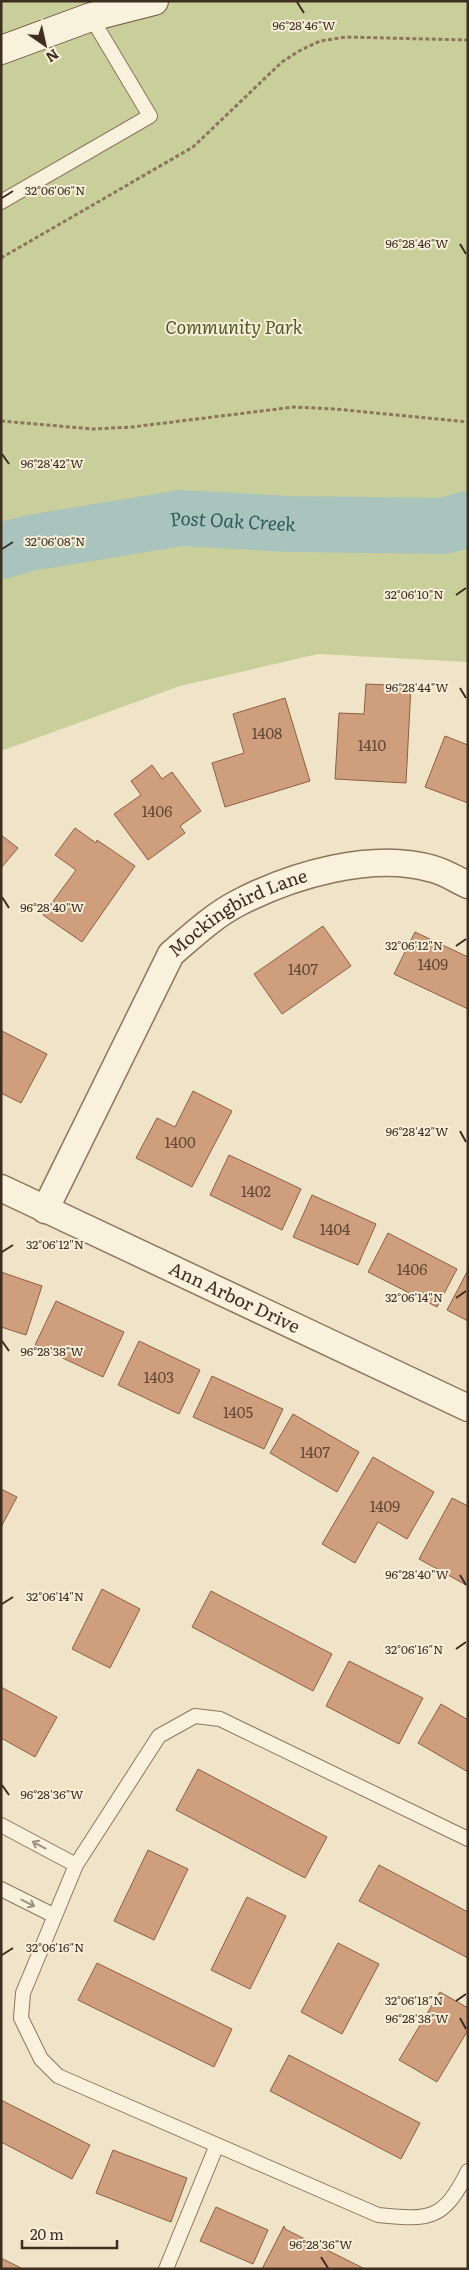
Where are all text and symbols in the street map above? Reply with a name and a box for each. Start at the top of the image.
text: 96°28'46"W [273,16,335,34]
north arrow [20,20,70,70]
text: N [42,45,63,68]
text: 32°06'06"N [25,181,85,199]
text: 96°28'46"W [386,234,448,252]
park label: Community Park [165,313,303,340]
text: 96°28'42"W [21,454,83,472]
water label: Post Oak Creek [167,503,297,537]
text: 32°06'08"N [25,532,85,550]
text: 32°06'10"N [385,585,443,603]
text: 96°28'44"W [385,678,449,696]
house number: 1408 [252,721,282,744]
house number: 1410 [358,733,387,756]
house number: 1406 [142,799,172,822]
street label: Mockingbird Lane [162,861,310,963]
text: 96°28'40"W [20,898,84,916]
text: 32°06'12"N [385,936,443,954]
house number: 1409 [418,952,448,975]
house number: 1407 [288,957,318,980]
text: 96°28'42"W [386,1122,448,1140]
house number: 1400 [164,1130,196,1153]
house number: 1402 [241,1179,271,1202]
house number: 1404 [320,1217,350,1240]
text: 32°06'12"N [26,1235,84,1253]
street label: Ann Arbor Drive [165,1254,305,1339]
house number: 1406 [397,1257,427,1280]
text: 32°06'14"N [385,1288,443,1306]
text: 96°28'38"W [20,1342,84,1360]
house number: 1403 [144,1365,174,1388]
house number: 1405 [223,1400,253,1423]
house number: 1407 [300,1440,330,1463]
house number: 1409 [370,1494,400,1517]
text: 96°28'40"W [385,1565,449,1583]
text: 32°06'14"N [26,1587,84,1605]
text: 32°06'16"N [385,1640,443,1658]
text: 96°28'36"W [21,1785,83,1803]
one-way arrow [31,1840,46,1850]
one-way arrow [20,1899,35,1908]
text: 32°06'16"N [26,1938,84,1956]
text: 32°06'18"N [385,1991,443,2009]
text: 96°28'38"W [385,2009,449,2027]
scale bar [22,2218,118,2250]
text: 20 m [30,2222,64,2245]
text: 96°28'36"W [290,2235,352,2253]

